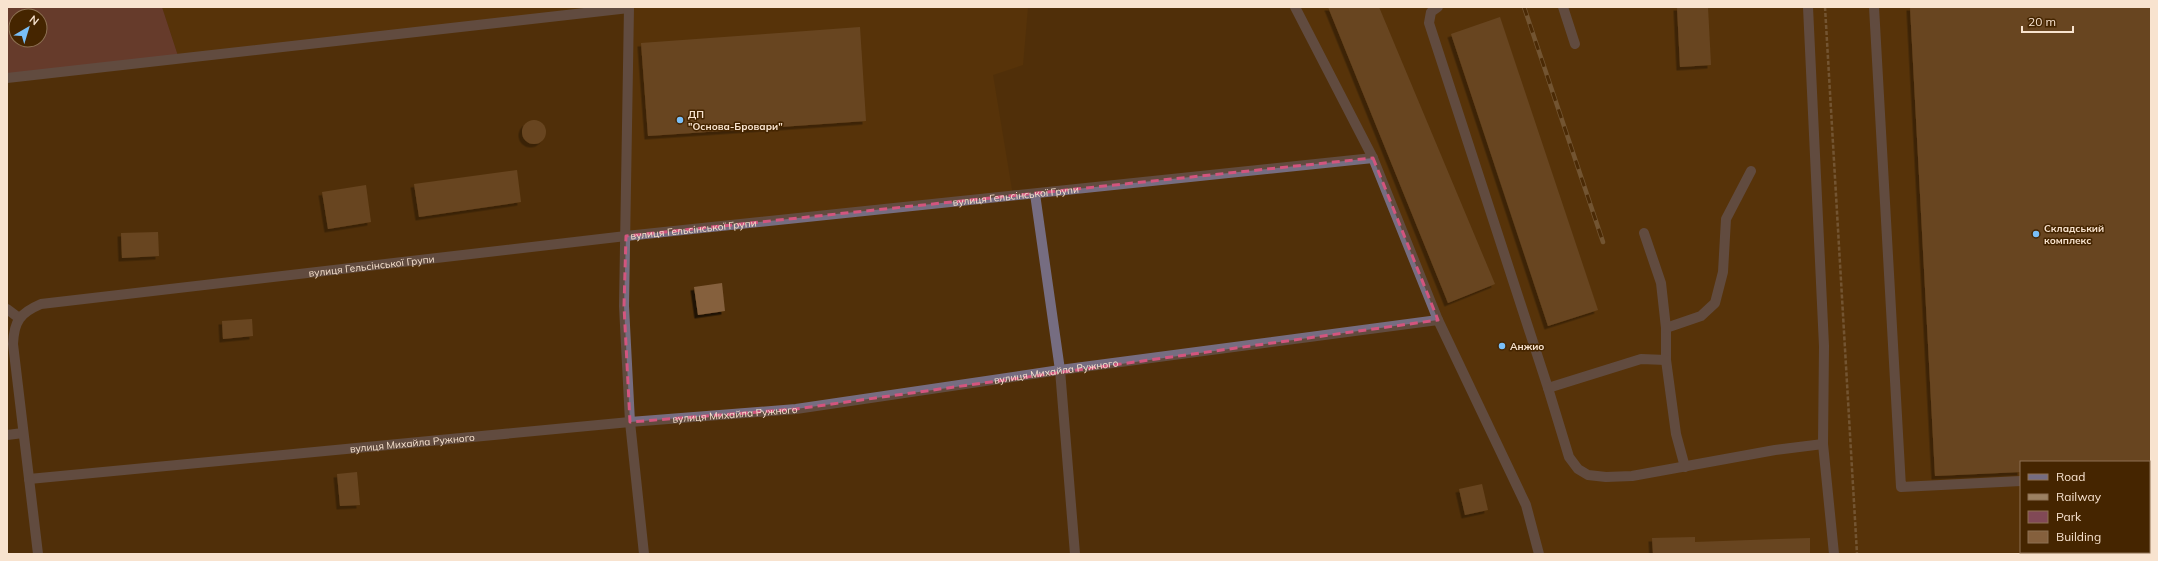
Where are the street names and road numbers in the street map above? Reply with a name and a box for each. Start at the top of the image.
street label: вулиця Гельсінської Групи [952,183,1079,209]
street label: вулиця Гельсінської Групи [630,216,757,242]
street label: вулиця Гельсінської Групи [308,252,435,280]
street label: вулиця Михайла Ружного [993,356,1119,387]
street label: вулиця Михайла Ружного [672,403,798,426]
street label: вулиця Михайла Ружного [349,431,476,456]

